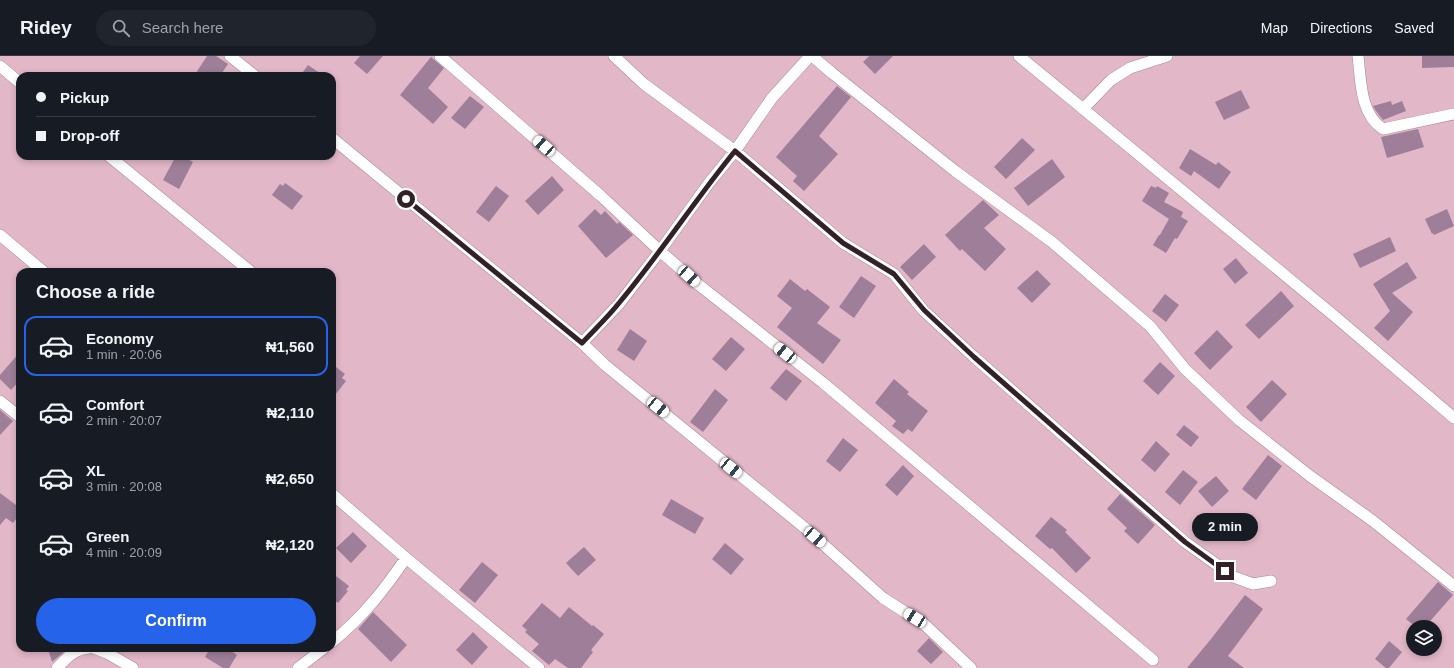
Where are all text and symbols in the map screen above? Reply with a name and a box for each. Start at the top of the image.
search box [96,10,376,46]
text: Ridey [20,17,72,38]
icon: search [110,17,132,39]
text: Search here [142,19,223,36]
text: Map [1261,20,1288,36]
text: Directions [1310,20,1372,36]
text: Saved [1394,20,1434,36]
text: Pickup [60,89,109,106]
text: Drop-off [60,127,119,144]
car [531,134,557,158]
route start [397,190,415,208]
car [676,264,702,288]
text: Choose a ride [36,282,155,302]
icon: car [38,328,74,364]
text: Economy [86,330,154,347]
text: ₦1,560 [266,338,314,355]
car [772,341,798,365]
text: 1 min · 20:06 [86,347,162,362]
icon: car [38,394,74,430]
car [645,395,671,419]
text: Comfort [86,396,144,413]
text: ₦2,110 [266,404,314,421]
text: 2 min · 20:07 [86,413,162,428]
car [718,456,744,480]
icon: car [38,460,74,496]
text: XL [86,462,105,479]
text: ₦2,650 [266,470,314,487]
text: 3 min · 20:08 [86,479,162,494]
callout: 2 min [1192,513,1258,541]
text: 2 min [1208,519,1242,534]
car [802,525,828,549]
icon: car [38,526,74,562]
text: Green [86,528,129,545]
text: ₦2,120 [266,536,314,553]
text: 4 min · 20:09 [86,545,162,560]
route end [1216,562,1234,580]
button: Confirm [36,598,316,644]
car [902,607,928,629]
map controls [1406,620,1442,656]
button: layers [1406,620,1442,656]

